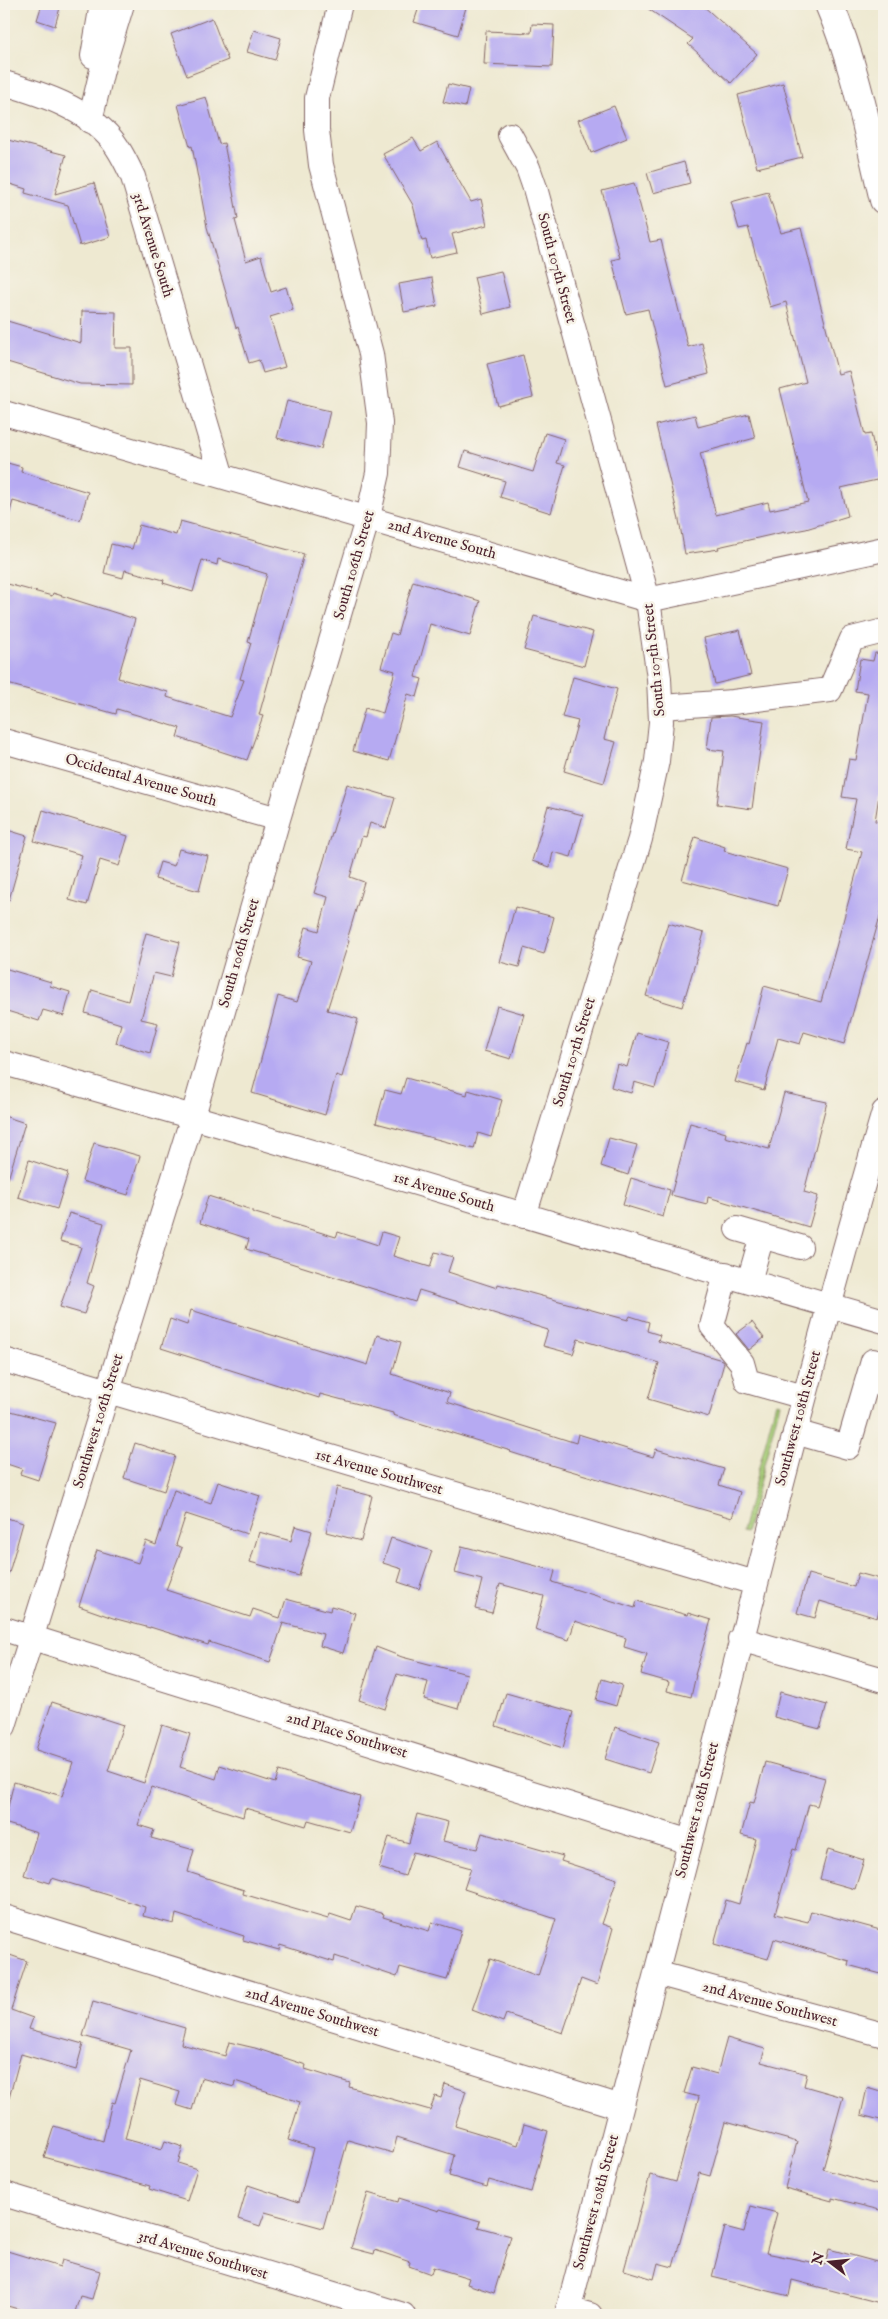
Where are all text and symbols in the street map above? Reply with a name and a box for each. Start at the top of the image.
street label: 3rd Avenue South [128,191,178,299]
street label: South 107th Street [533,211,581,325]
street label: South 106th Street [329,508,379,622]
street label: 2nd Avenue South [386,514,498,564]
street label: South 107th Street [639,603,669,717]
street label: Occidental Avenue South [63,749,219,811]
street label: South 106th Street [214,896,264,1010]
street label: South 107th Street [548,995,600,1109]
street label: 1st Avenue South [391,1168,497,1216]
street label: Southwest 108th Street [771,1348,825,1488]
street label: Southwest 106th Street [68,1351,128,1491]
street label: 1st Avenue Southwest [313,1445,445,1499]
street label: 2nd Place Southwest [284,1708,410,1762]
street label: Southwest 108th Street [671,1740,723,1880]
street label: 2nd Avenue Southwest [700,1977,840,2031]
street label: 2nd Avenue Southwest [243,1983,381,2041]
street label: Southwest 108th Street [569,2132,623,2272]
street label: 3rd Avenue Southwest [136,2226,270,2284]
north arrow [806,2236,856,2286]
text: N [808,2250,829,2268]

